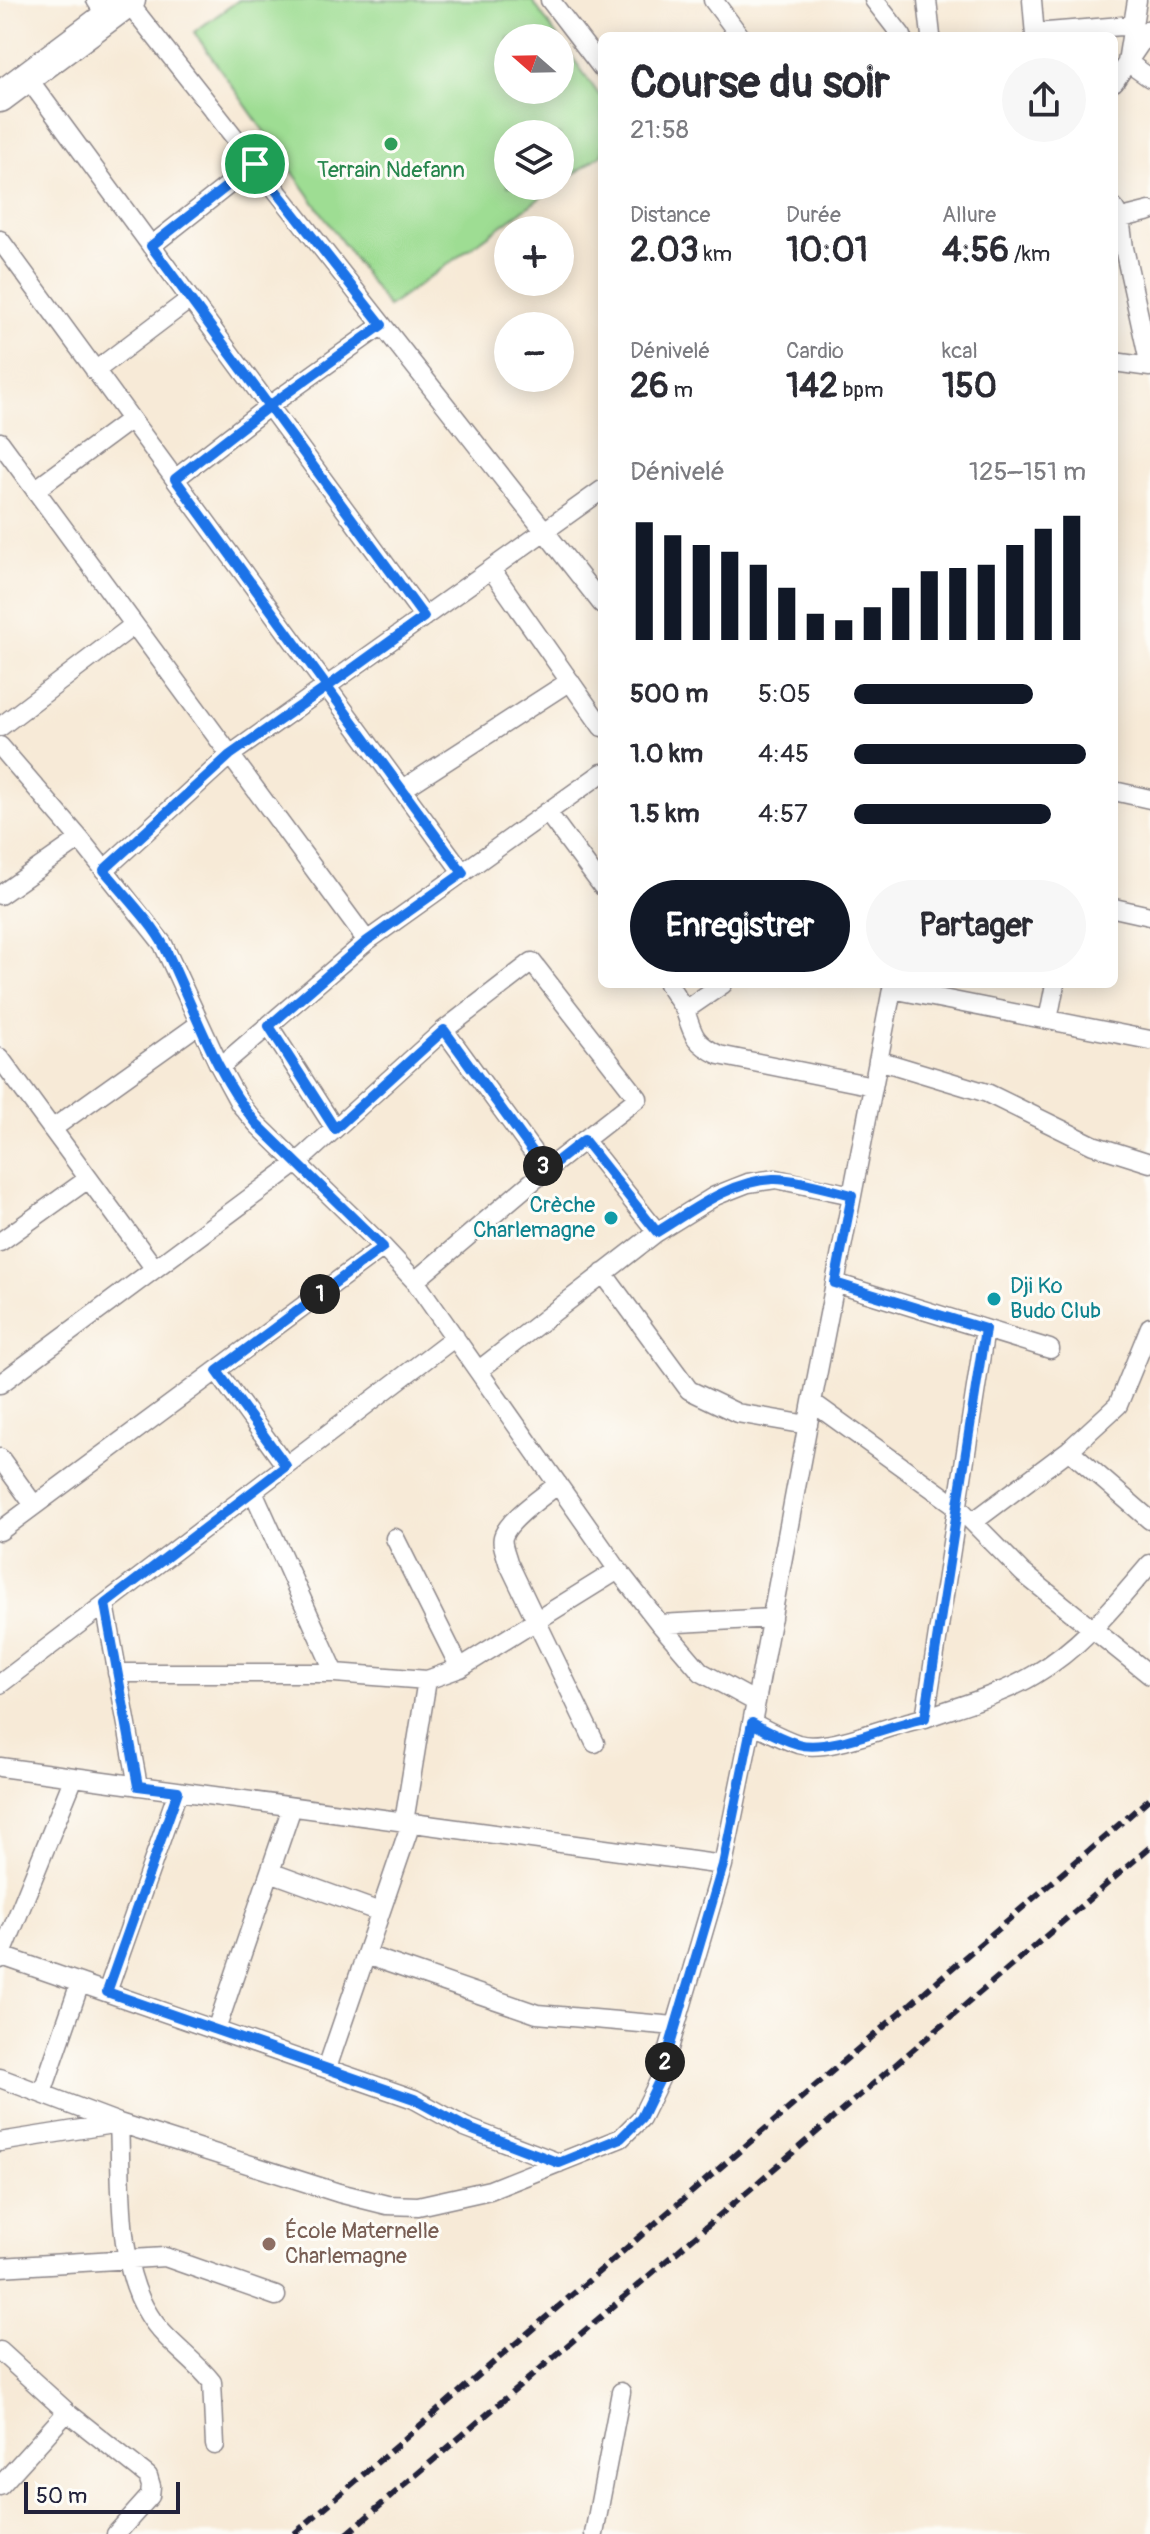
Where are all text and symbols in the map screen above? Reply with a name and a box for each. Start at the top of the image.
north arrow [494,24,574,104]
map controls [494,24,574,392]
text: Course du soir [630,56,890,111]
button: share [1002,58,1086,142]
text: 21:58 [630,114,689,146]
button: layers [494,120,574,200]
pin [221,130,289,198]
marker: Terrain Ndefann [382,135,400,153]
icon: arrive [233,142,277,186]
place label: Terrain Ndefann [317,156,465,184]
text: Distance [630,201,710,229]
text: Durée [786,201,841,229]
text: Allure [942,201,996,229]
button: + [494,216,574,296]
text: 2.03 [630,229,699,272]
text: 10:01 [786,229,868,272]
text: 4:56 [942,229,1009,272]
text: km [699,240,732,268]
text: /km [1009,240,1050,268]
button: − [494,312,574,392]
text: Dénivelé [630,337,710,365]
text: Cardio [786,337,844,365]
text: kcal [942,337,978,365]
text: 26 [630,365,669,408]
text: 142 [786,365,838,408]
text: 150 [942,365,997,408]
text: m [669,376,693,404]
text: bpm [838,376,884,404]
text: Dénivelé [630,456,725,488]
text: 125–151 m [969,456,1086,488]
text: 500 m [630,678,708,710]
text: 5:05 [758,678,811,710]
text: 1.0 km [630,738,703,770]
text: 4:45 [758,738,809,770]
text: 1.5 km [630,798,700,830]
text: 4:57 [758,798,808,830]
button: Enregistrer [630,880,850,972]
button: Partager [866,880,1086,972]
pin: 3 [523,1146,563,1186]
text: 3 [537,1152,549,1180]
place label: Crèche Charlemagne [473,1191,595,1244]
marker: Crèche Charlemagne [602,1209,620,1227]
place label: Dji Ko Budo Club [1010,1272,1101,1325]
pin: 1 [300,1274,340,1314]
text: 1 [316,1280,324,1308]
marker: Dji Ko Budo Club [985,1290,1003,1308]
pin: 2 [645,2042,685,2082]
text: 2 [659,2048,671,2076]
place label: École Maternelle Charlemagne [285,2217,439,2270]
marker: École Maternelle Charlemagne [260,2235,278,2253]
scale bar [24,2478,180,2514]
text: 50 m [36,2482,87,2510]

